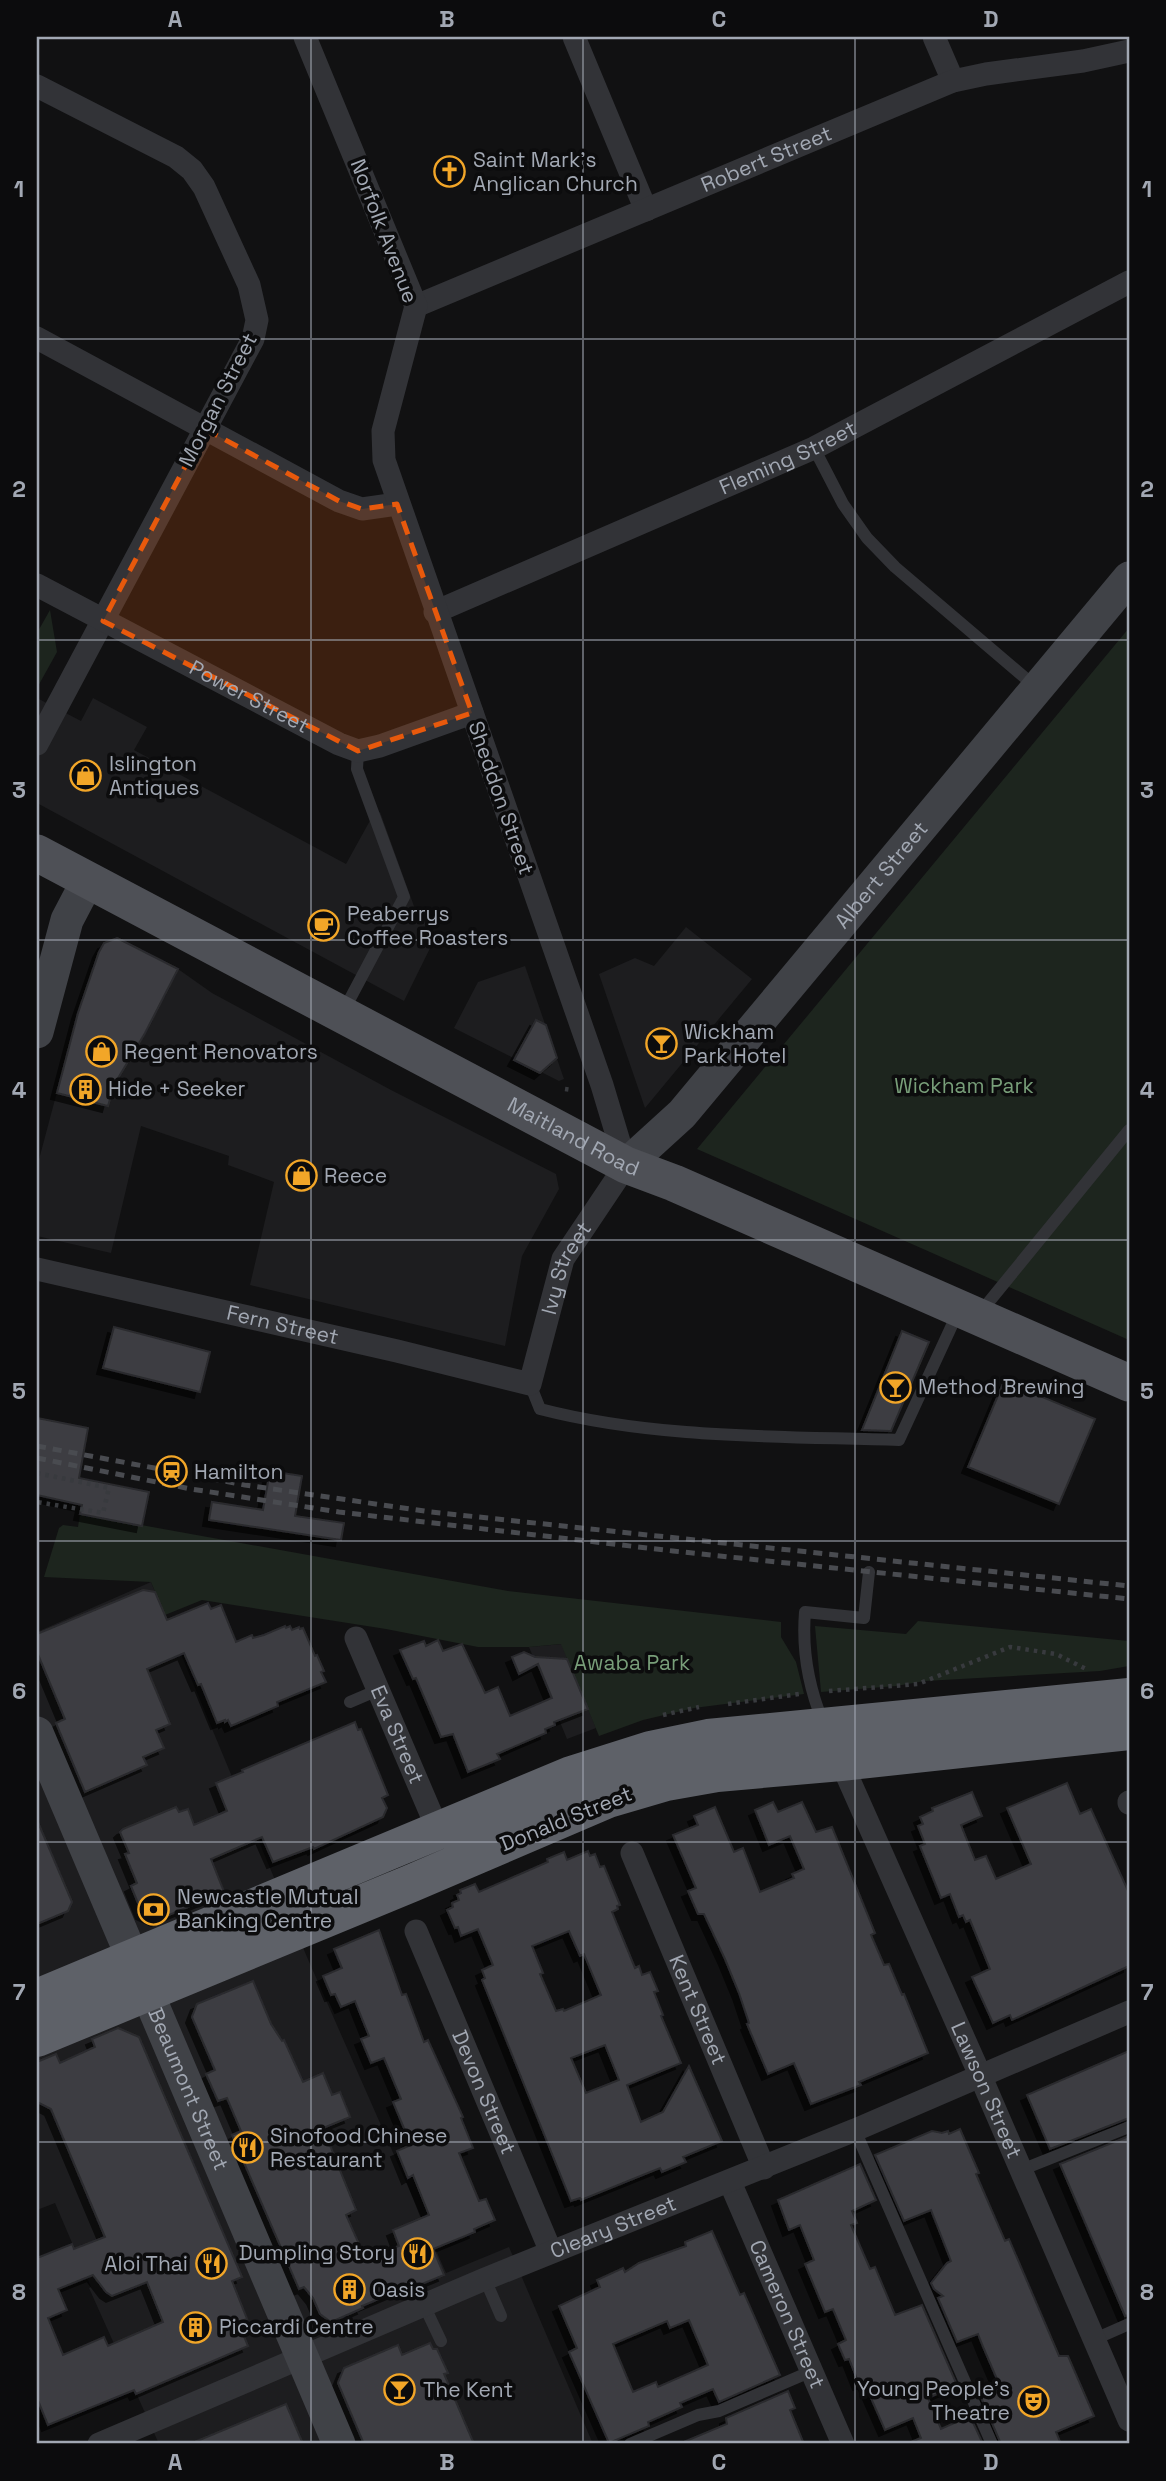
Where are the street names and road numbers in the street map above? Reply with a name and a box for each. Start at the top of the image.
street label: Robert Street [697,119,836,198]
street label: Norfolk Avenue [345,155,424,307]
street label: Morgan Street [172,328,263,471]
street label: Fleming Street [715,414,861,500]
street label: Power Street [185,654,314,739]
street label: Sheddon Street [463,717,540,878]
street label: Albert Street [828,815,933,934]
street label: Maitland Road [503,1091,643,1182]
street label: Ivy Street [535,1216,597,1317]
street label: Fern Street [224,1299,341,1350]
street label: Eva Street [365,1681,431,1788]
street label: Donald Street [496,1780,636,1857]
street label: Kent Street [663,1951,733,2069]
street label: Beaumont Street [142,2004,235,2174]
street label: Lawson Street [945,2017,1028,2163]
street label: Devon Street [446,2026,522,2158]
street label: Cleary Street [546,2189,680,2264]
street label: Cameron Street [744,2236,831,2392]

